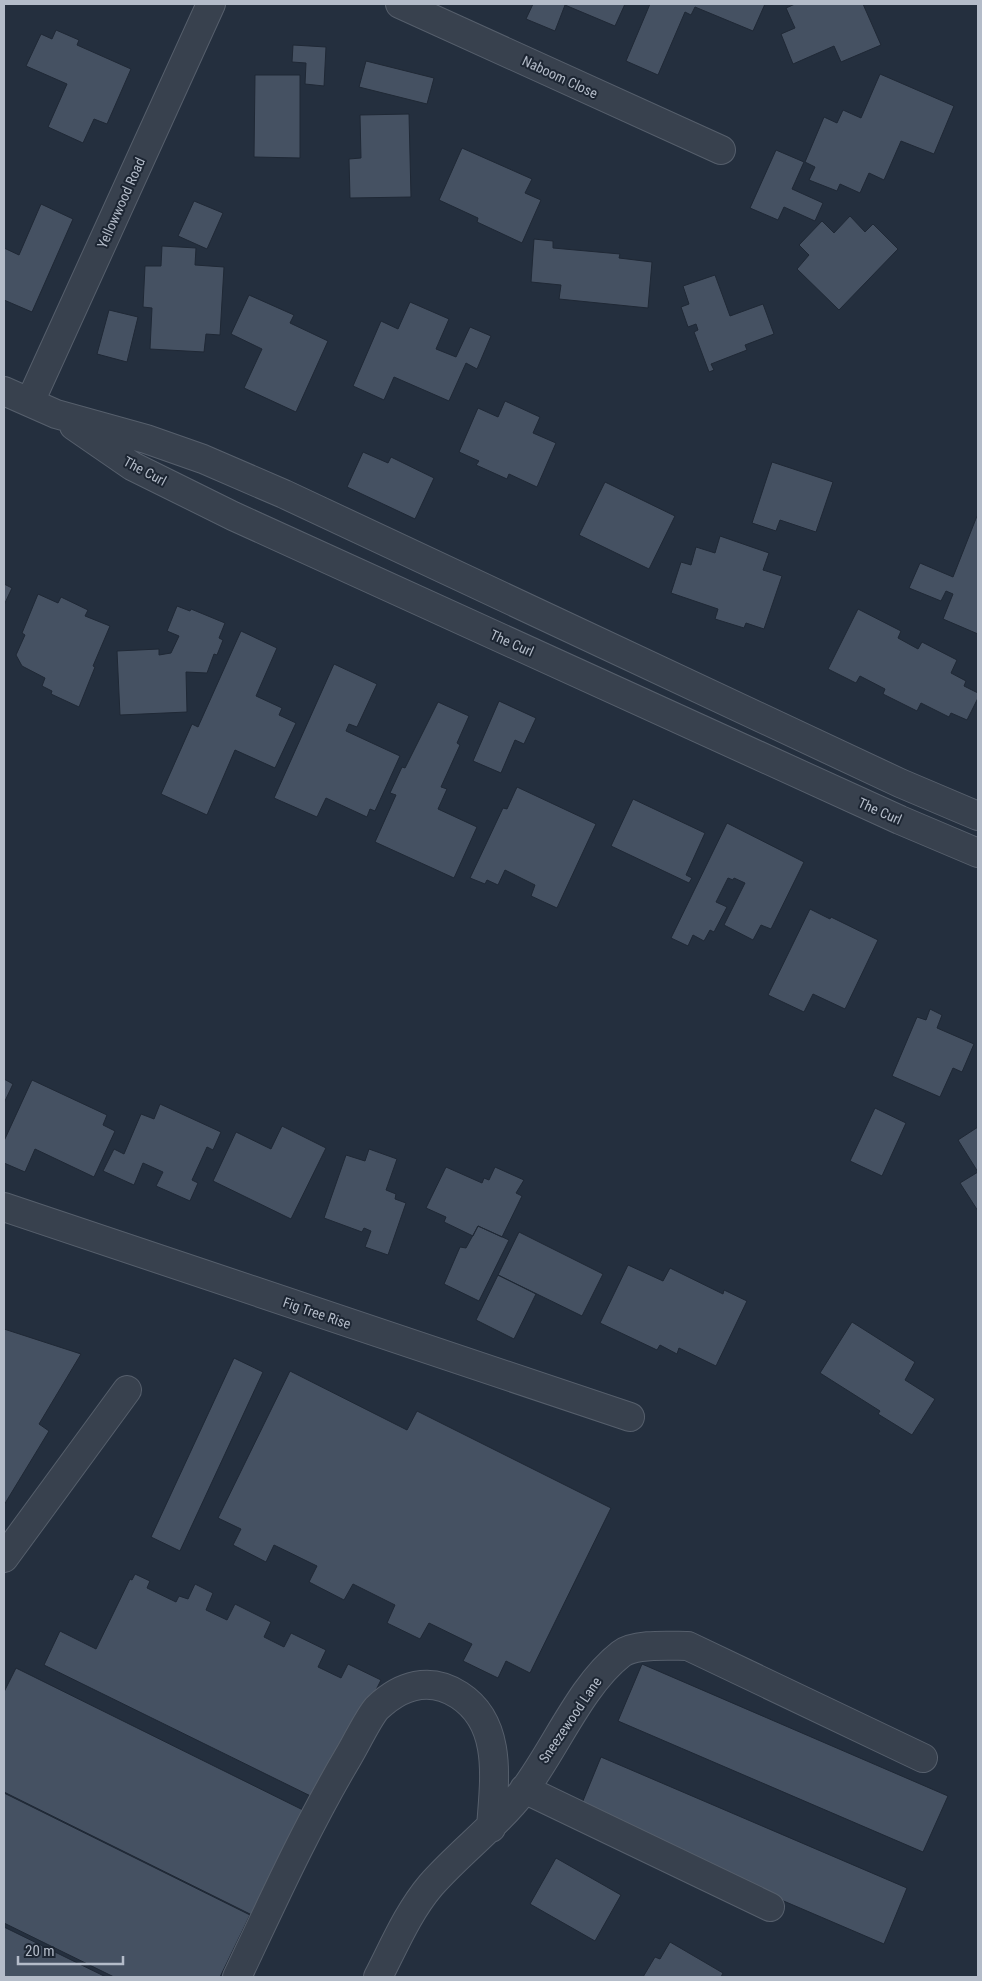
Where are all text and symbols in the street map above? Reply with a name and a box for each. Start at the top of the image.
street label: Naboom Close [520,53,601,102]
street label: Yellowwood Road [94,155,148,251]
street label: The Curl [121,453,169,489]
street label: The Curl [488,626,536,660]
street label: The Curl [856,794,904,828]
street label: Fig Tree Rise [281,1294,353,1332]
street label: Sneezewood Lane [535,1674,605,1766]
scale bar [18,1934,122,1966]
text: 20 m [25,1942,55,1960]

